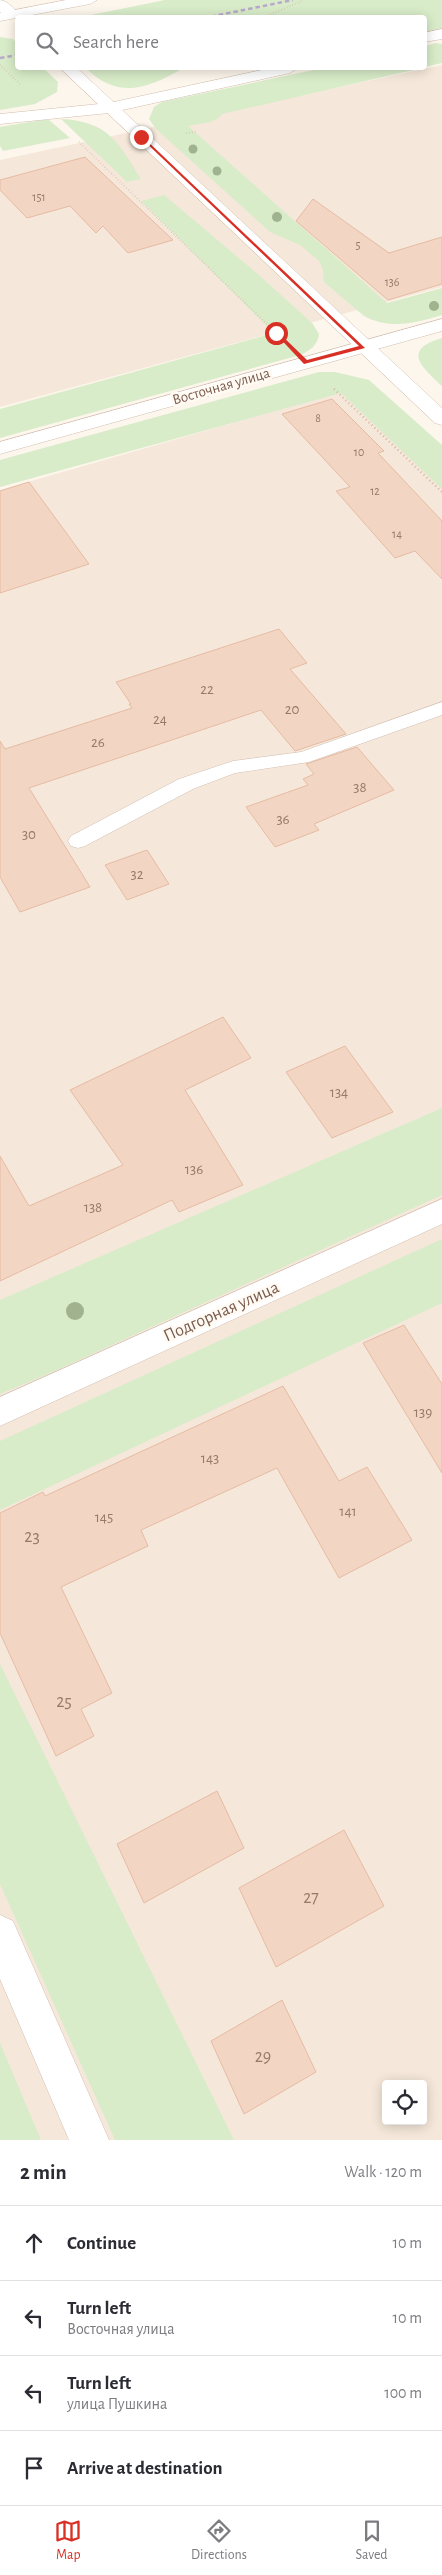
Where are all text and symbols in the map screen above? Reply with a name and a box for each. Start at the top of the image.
search box [15,15,427,70]
icon: search [33,29,61,57]
text: Search here [73,33,159,52]
route end [130,126,153,149]
house number: 151 [32,191,46,203]
house number: 5 [355,239,361,251]
house number: 136 [385,276,400,288]
route start [265,322,288,345]
street label: Восточная улица [171,365,272,408]
house number: 8 [315,412,321,424]
house number: 10 [354,446,364,458]
house number: 12 [370,485,380,497]
house number: 14 [392,528,402,540]
house number: 22 [200,682,214,697]
house number: 20 [285,702,299,717]
house number: 24 [153,712,167,727]
house number: 26 [91,735,105,750]
house number: 38 [353,780,367,795]
house number: 36 [276,812,290,827]
house number: 30 [22,827,36,842]
house number: 32 [130,867,144,882]
house number: 134 [330,1085,348,1100]
house number: 136 [185,1162,203,1177]
house number: 138 [84,1200,102,1215]
street label: Подгорная улица [161,1278,282,1345]
house number: 139 [414,1405,432,1420]
house number: 143 [201,1451,219,1466]
house number: 141 [339,1504,357,1519]
house number: 145 [95,1510,113,1525]
house number: 23 [24,1528,40,1546]
house number: 25 [56,1693,72,1711]
house number: 27 [303,1889,319,1907]
house number: 29 [255,2048,271,2066]
map controls [382,2080,427,2125]
button: locate [382,2080,427,2125]
text: 2 min [20,2162,67,2183]
text: Walk · 120 m [344,2164,422,2180]
icon: ahead [20,2229,48,2257]
text: Continue [67,2234,136,2253]
text: 10 m [393,2235,422,2251]
text: Turn left [67,2299,131,2318]
icon: left [20,2304,48,2332]
text: 10 m [393,2310,422,2326]
text: Восточная улица [67,2321,175,2337]
text: Turn left [67,2374,131,2393]
icon: left [20,2379,48,2407]
text: 100 m [384,2385,422,2401]
text: улица Пушкина [67,2396,167,2412]
icon: arrive [20,2454,48,2482]
text: Arrive at destination [67,2459,223,2478]
tab: Map [54,2517,82,2564]
tab: Directions [191,2517,247,2564]
tab: Saved [356,2517,388,2564]

